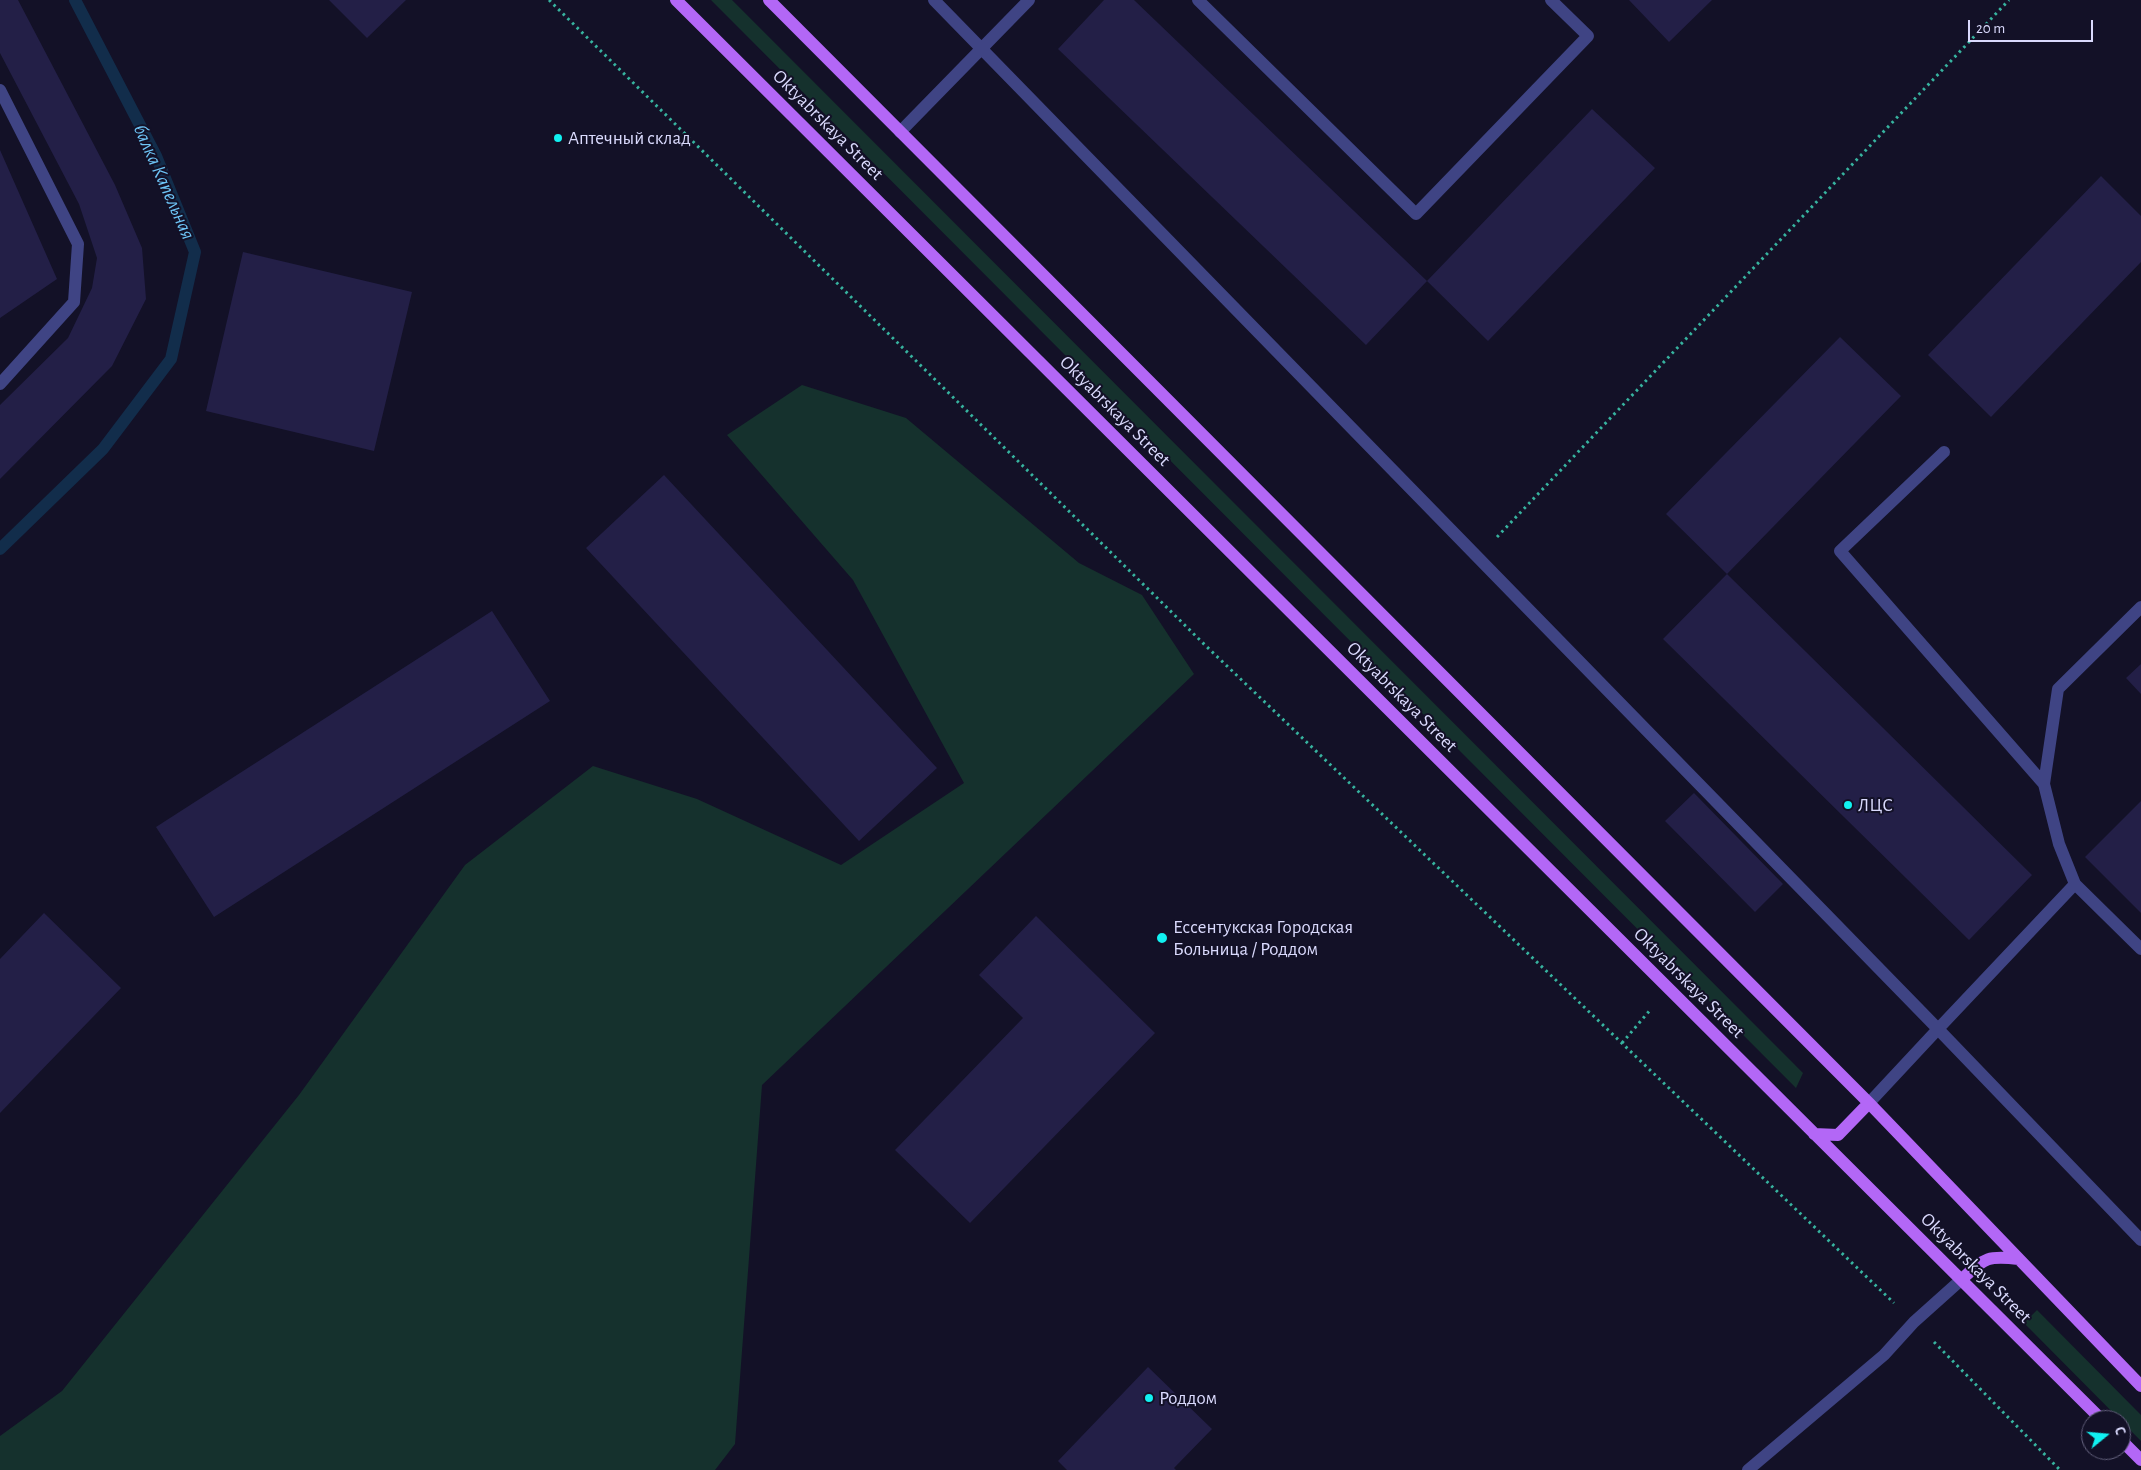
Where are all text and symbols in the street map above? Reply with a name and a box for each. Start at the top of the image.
scale bar [1971,10,2096,42]
text: 20 m [1976,21,2005,36]
street label: Oktyabrskaya Street [768,65,888,185]
water label: балка Капельная [128,121,200,243]
place label: Аптечный склад [568,127,691,149]
marker: Аптечный склад [552,132,564,144]
street label: Oktyabrskaya Street [1055,351,1175,471]
street label: Oktyabrskaya Street [1342,637,1462,757]
place label: ЛЦС [1858,794,1893,816]
marker: ЛЦС [1842,799,1854,811]
place label: Ессентукская Городская Больница / Роддом [1173,916,1353,960]
street label: Oktyabrskaya Street [1629,923,1749,1043]
marker: Ессентукская Городская Больница / Роддом [1155,931,1169,945]
street label: Oktyabrskaya Street [1916,1208,2036,1328]
place label: Роддом [1159,1387,1217,1409]
marker: Роддом [1143,1392,1155,1404]
north arrow [2081,1410,2131,1460]
text: С [2112,1425,2127,1437]

